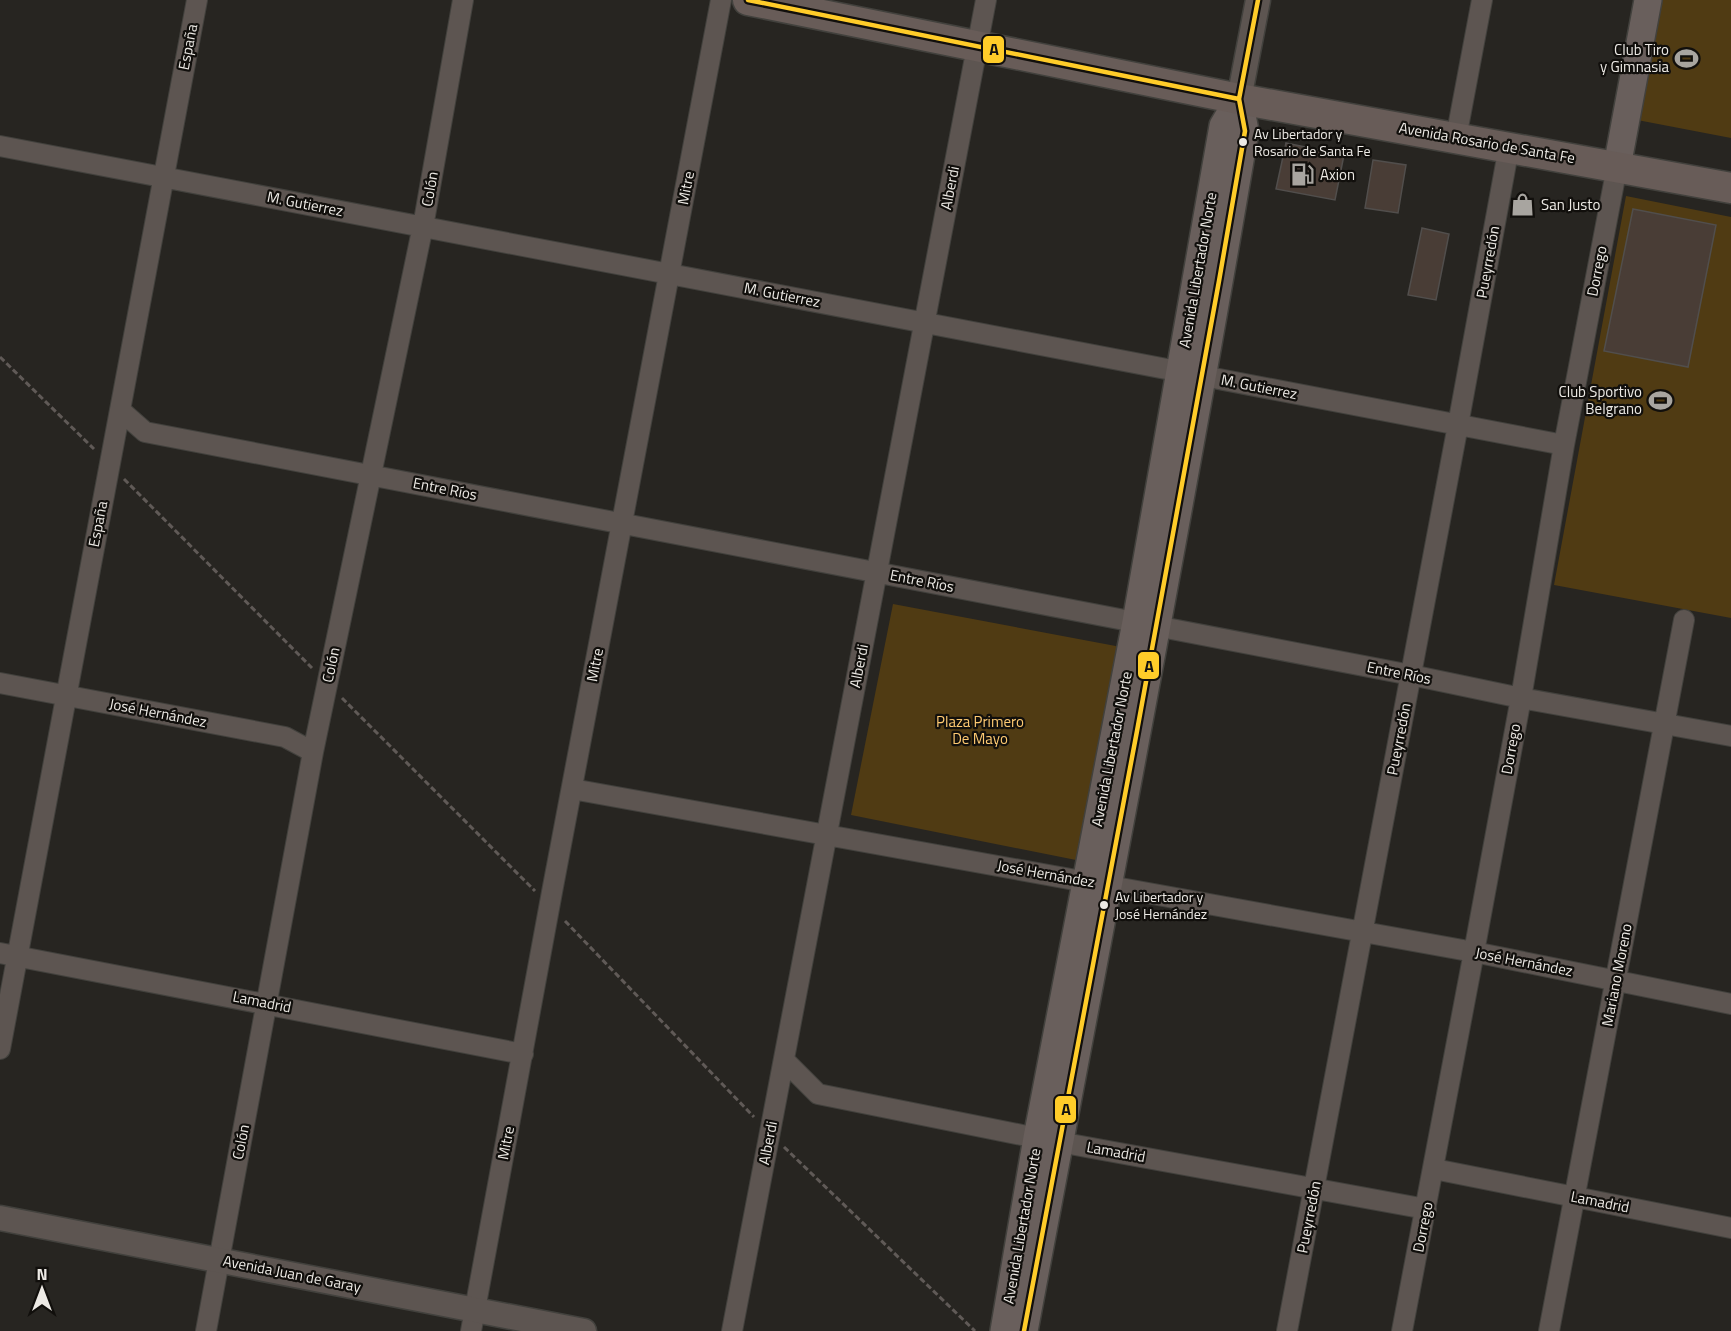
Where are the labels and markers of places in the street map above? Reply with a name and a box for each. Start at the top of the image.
place label: Club Tiro y Gimnasia [1600,38,1669,78]
sports icon: Club Tiro y Gimnasia [1674,46,1700,72]
place label: Av Libertador y Rosario de Santa Fe [1254,123,1371,161]
marker: Av Libertador y Rosario de Santa Fe [1237,136,1249,148]
fuel station icon: Axion [1289,162,1315,188]
place label: Axion [1320,163,1355,186]
shop icon: San Justo [1510,192,1536,218]
place label: San Justo [1541,193,1601,216]
place label: Club Sportivo Belgrano [1559,380,1642,420]
sports icon: Club Sportivo Belgrano [1647,388,1673,414]
place label: Av Libertador y José Hernández [1115,886,1207,924]
marker: Av Libertador y José Hernández [1098,899,1110,911]

